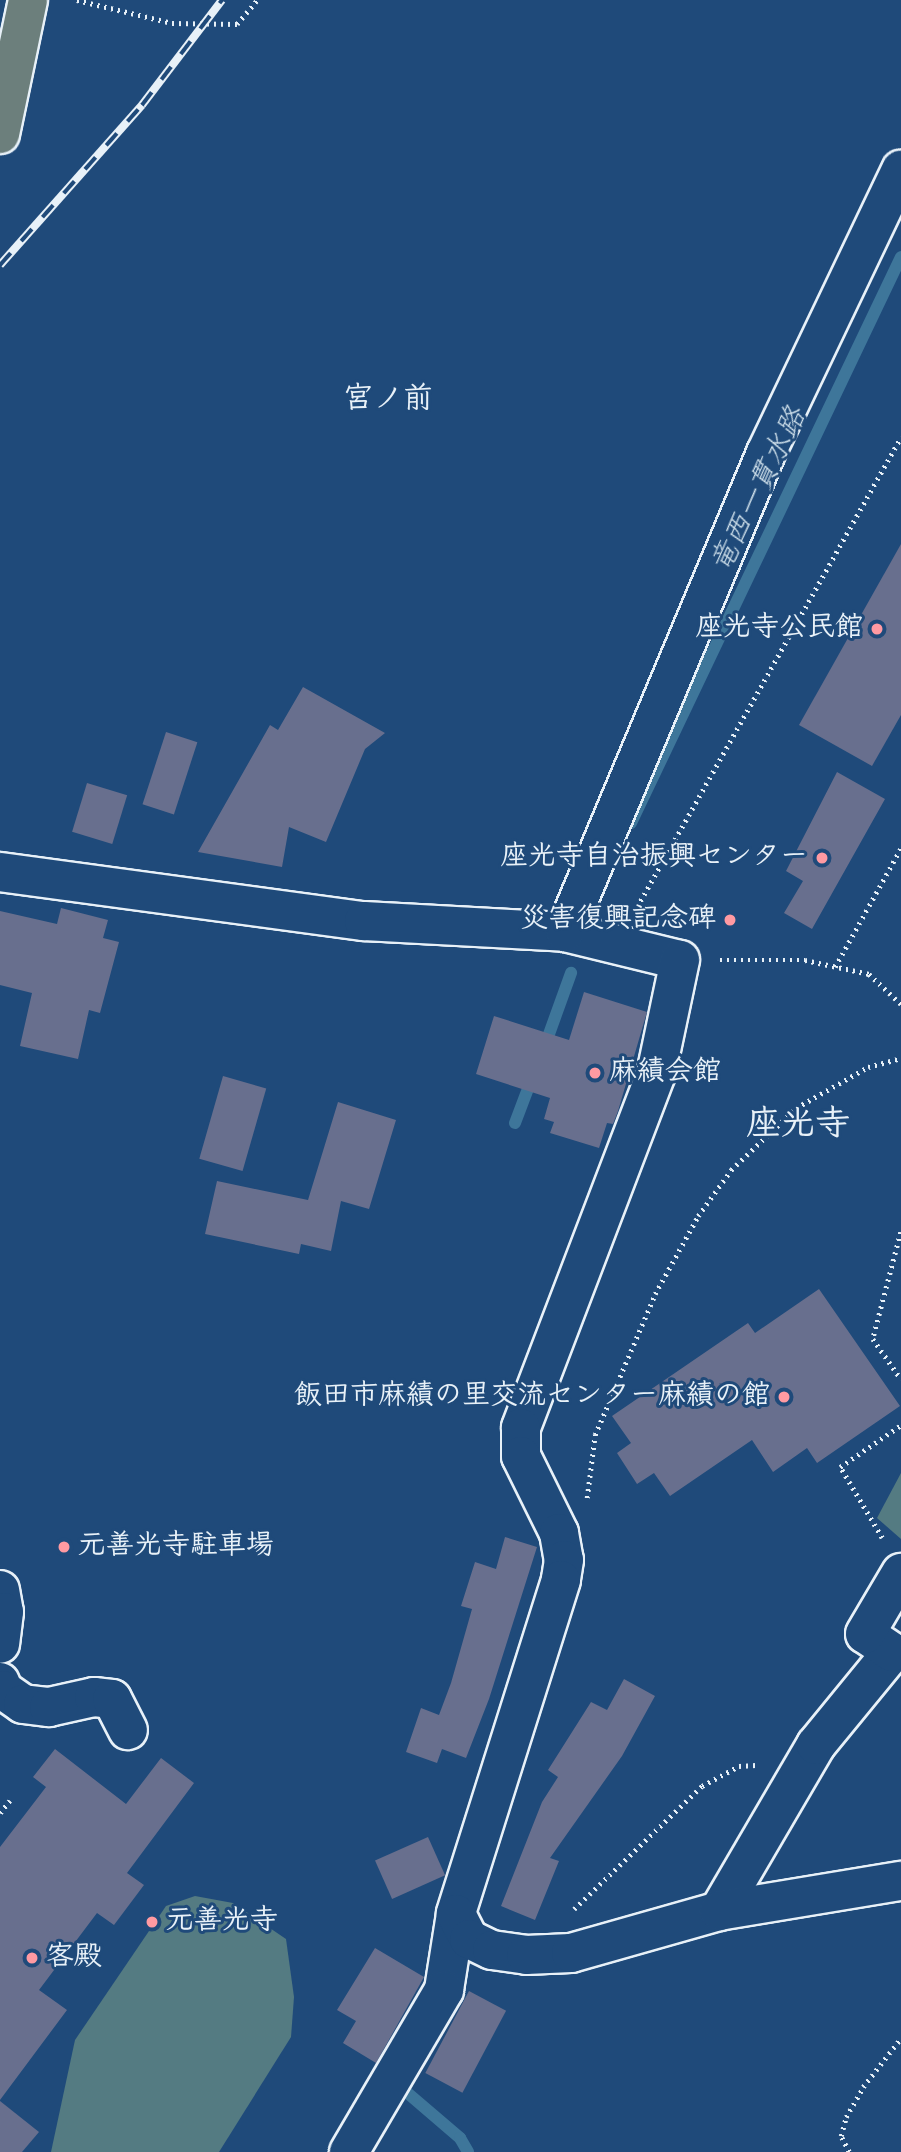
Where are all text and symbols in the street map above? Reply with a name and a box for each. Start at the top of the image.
district label: 宮ノ前 [343,382,433,418]
water label: 竜西一貫水路 [704,402,816,580]
place label: 座光寺公民館 [695,612,863,646]
marker: 座光寺公民館 [869,621,885,637]
place label: 座光寺自治振興センター [500,841,808,875]
marker: 座光寺自治振興センター [814,850,830,866]
place label: 災害復興記念碑 [520,903,716,937]
marker: 災害復興記念碑 [722,912,738,928]
place label: 麻績会館 [609,1056,721,1090]
marker: 麻績会館 [587,1065,603,1081]
district label: 座光寺 [746,1105,850,1147]
place label: 飯田市麻績の里交流センター麻績の館 [294,1380,770,1414]
marker: 飯田市麻績の里交流センター麻績の館 [776,1389,792,1405]
place label: 元善光寺駐車場 [78,1530,274,1564]
marker: 元善光寺駐車場 [56,1539,72,1555]
place label: 元善光寺 [166,1905,278,1939]
marker: 元善光寺 [144,1914,160,1930]
place label: 客殿 [46,1941,102,1975]
marker: 客殿 [24,1950,40,1966]

